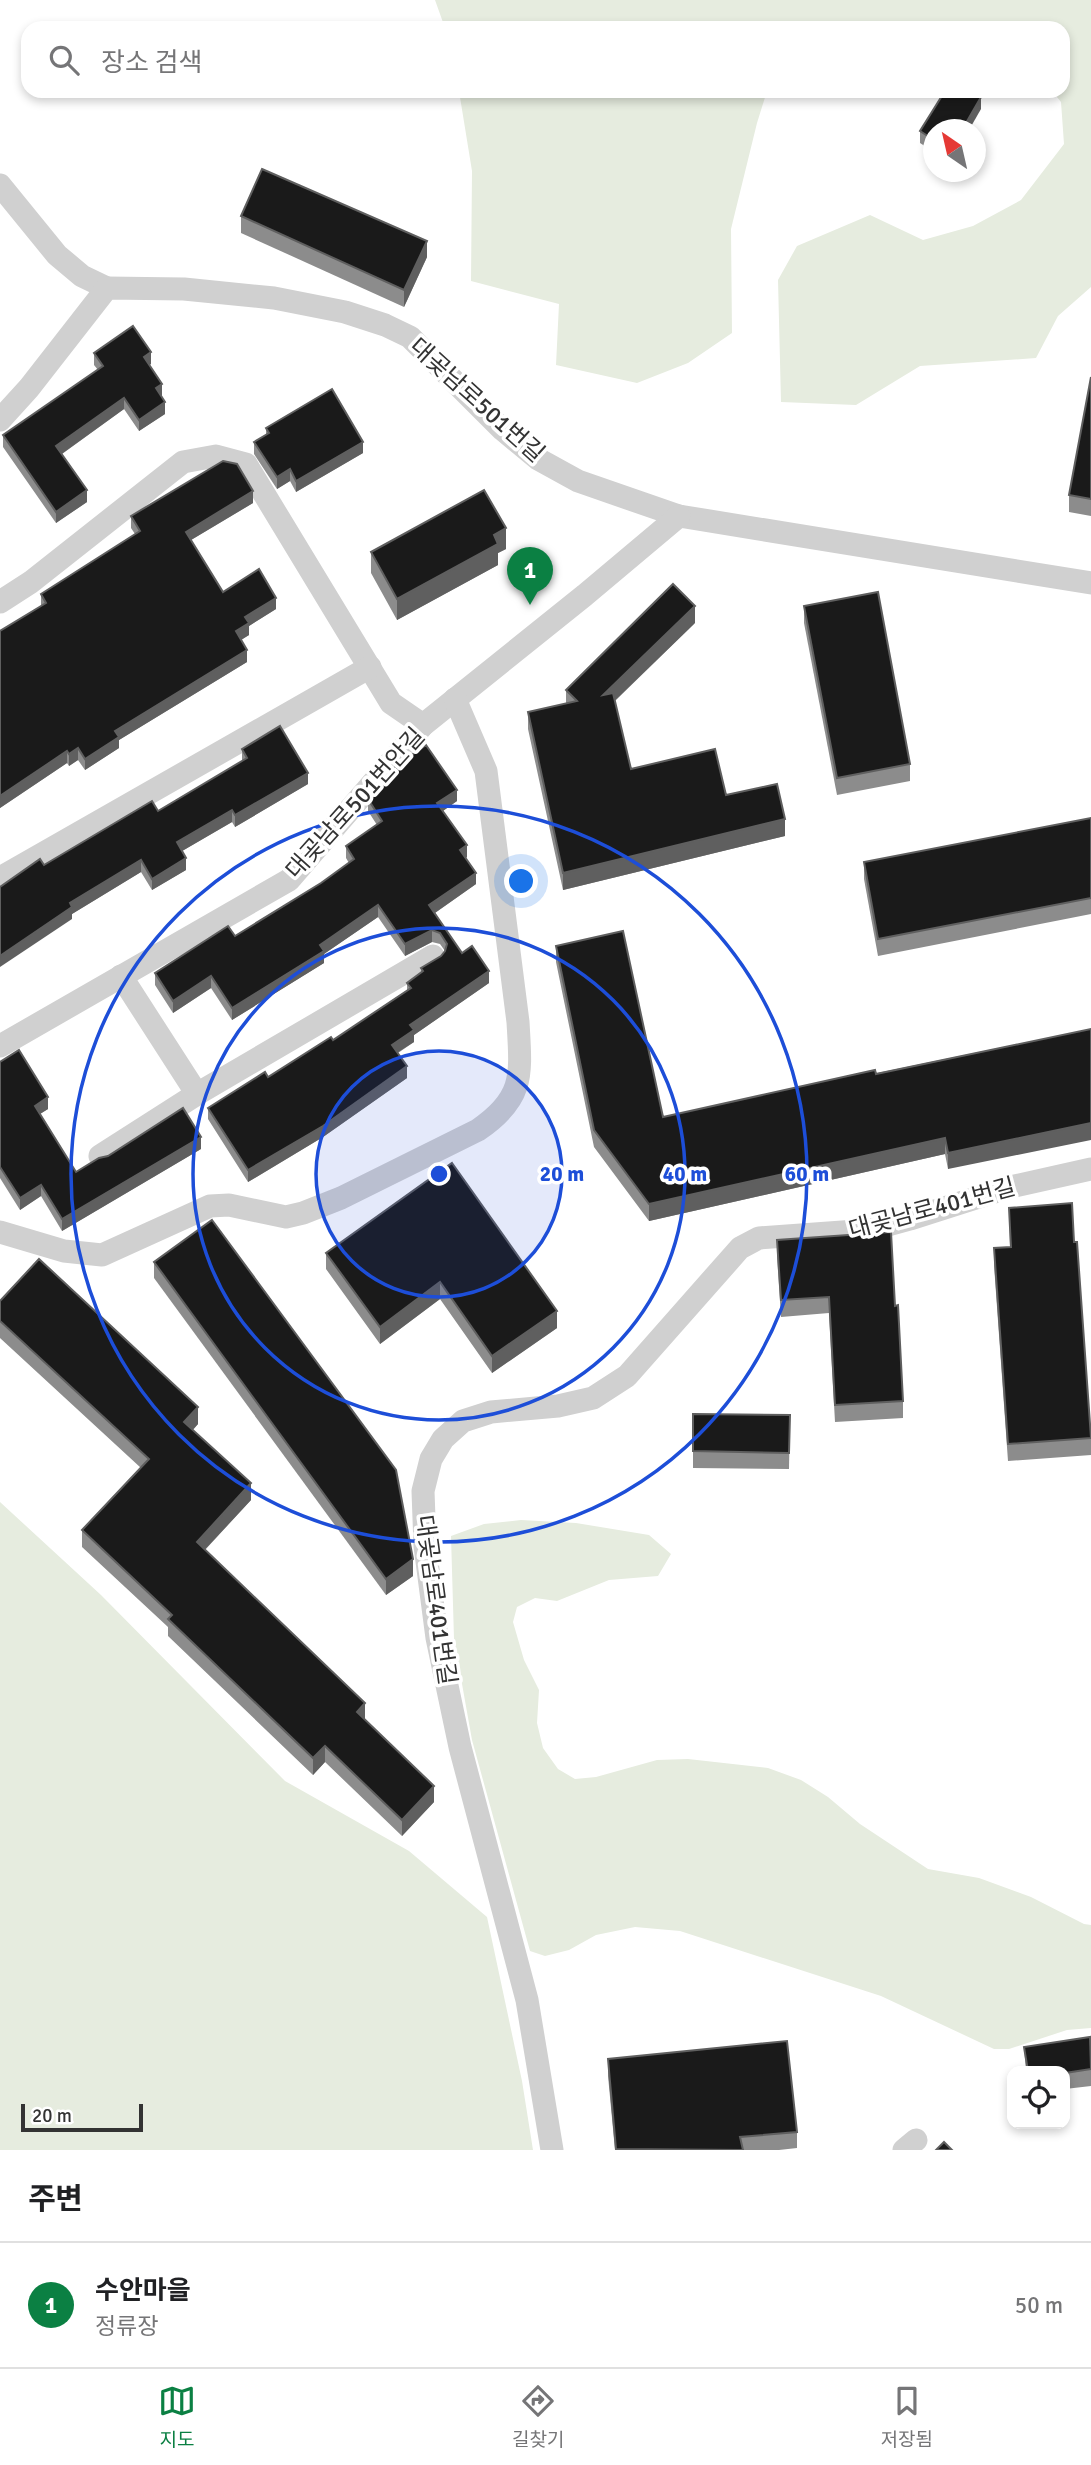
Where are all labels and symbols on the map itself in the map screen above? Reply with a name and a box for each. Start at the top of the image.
north arrow [923,119,986,182]
street label: 대곶남로501번길 [403,332,551,468]
pin: 1 [507,547,553,605]
street label: 대곶남로501번안길 [279,721,431,885]
your location [504,864,538,898]
text: 20 m [540,1161,584,1187]
text: 40 m [663,1161,707,1187]
text: 60 m [785,1161,829,1187]
centre of rings [427,1162,451,1186]
street label: 대곶남로401번길 [845,1171,1019,1245]
street label: 대곶남로401번길 [409,1513,463,1687]
scale bar [21,2101,144,2133]

